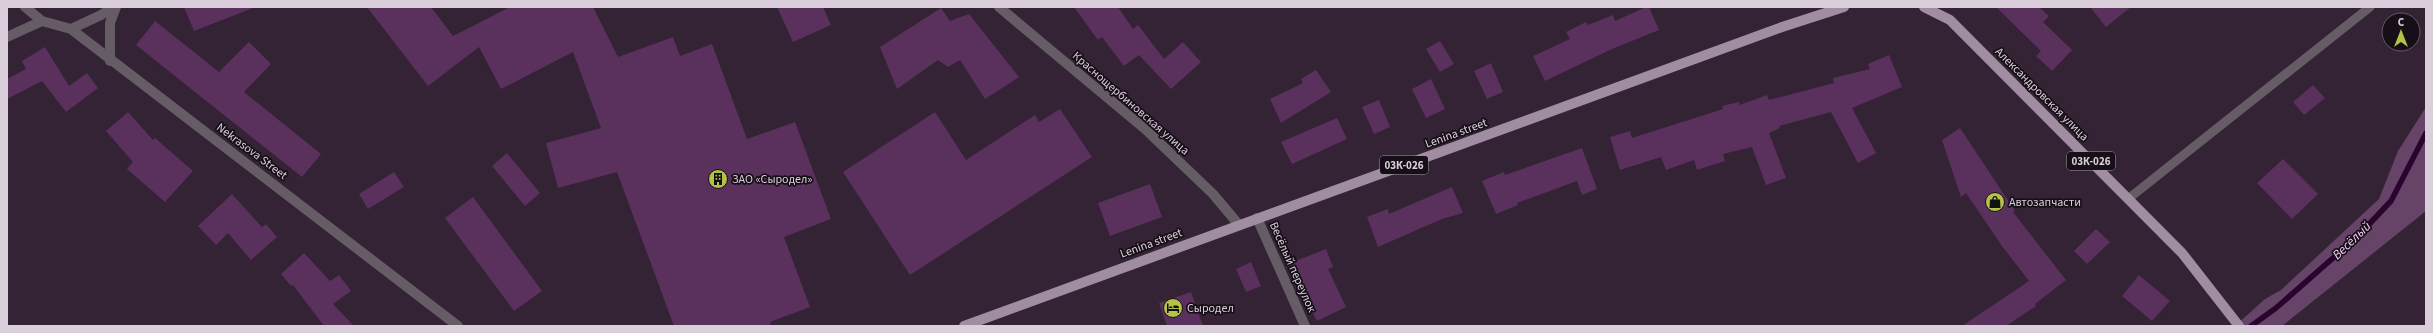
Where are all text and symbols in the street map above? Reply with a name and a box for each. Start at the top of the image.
north arrow [2381,12,2421,52]
text: С [2398,15,2405,30]
street label: Александровская улица [1991,44,2092,145]
street label: Краснощербиновская улица [1068,48,1193,159]
street label: Lenina street [1423,114,1490,153]
street label: Nekrasova Street [213,119,291,184]
road number: 03К-026 [2067,152,2115,170]
road number: 03К-026 [1380,156,1428,174]
building icon: ЗАО «Сыродел» [707,168,729,190]
place label: ЗАО «Сыродел» [732,171,813,188]
shop icon: Автозапчасти [1984,191,2006,213]
place label: Автозапчасти [2009,194,2081,211]
water label: Весёлый [2328,218,2375,264]
street label: Весёлый переулок [1265,219,1320,315]
street label: Lenina street [1118,224,1185,263]
hotel icon: Сыродел [1162,297,1184,319]
place label: Сыродел [1187,300,1234,317]

